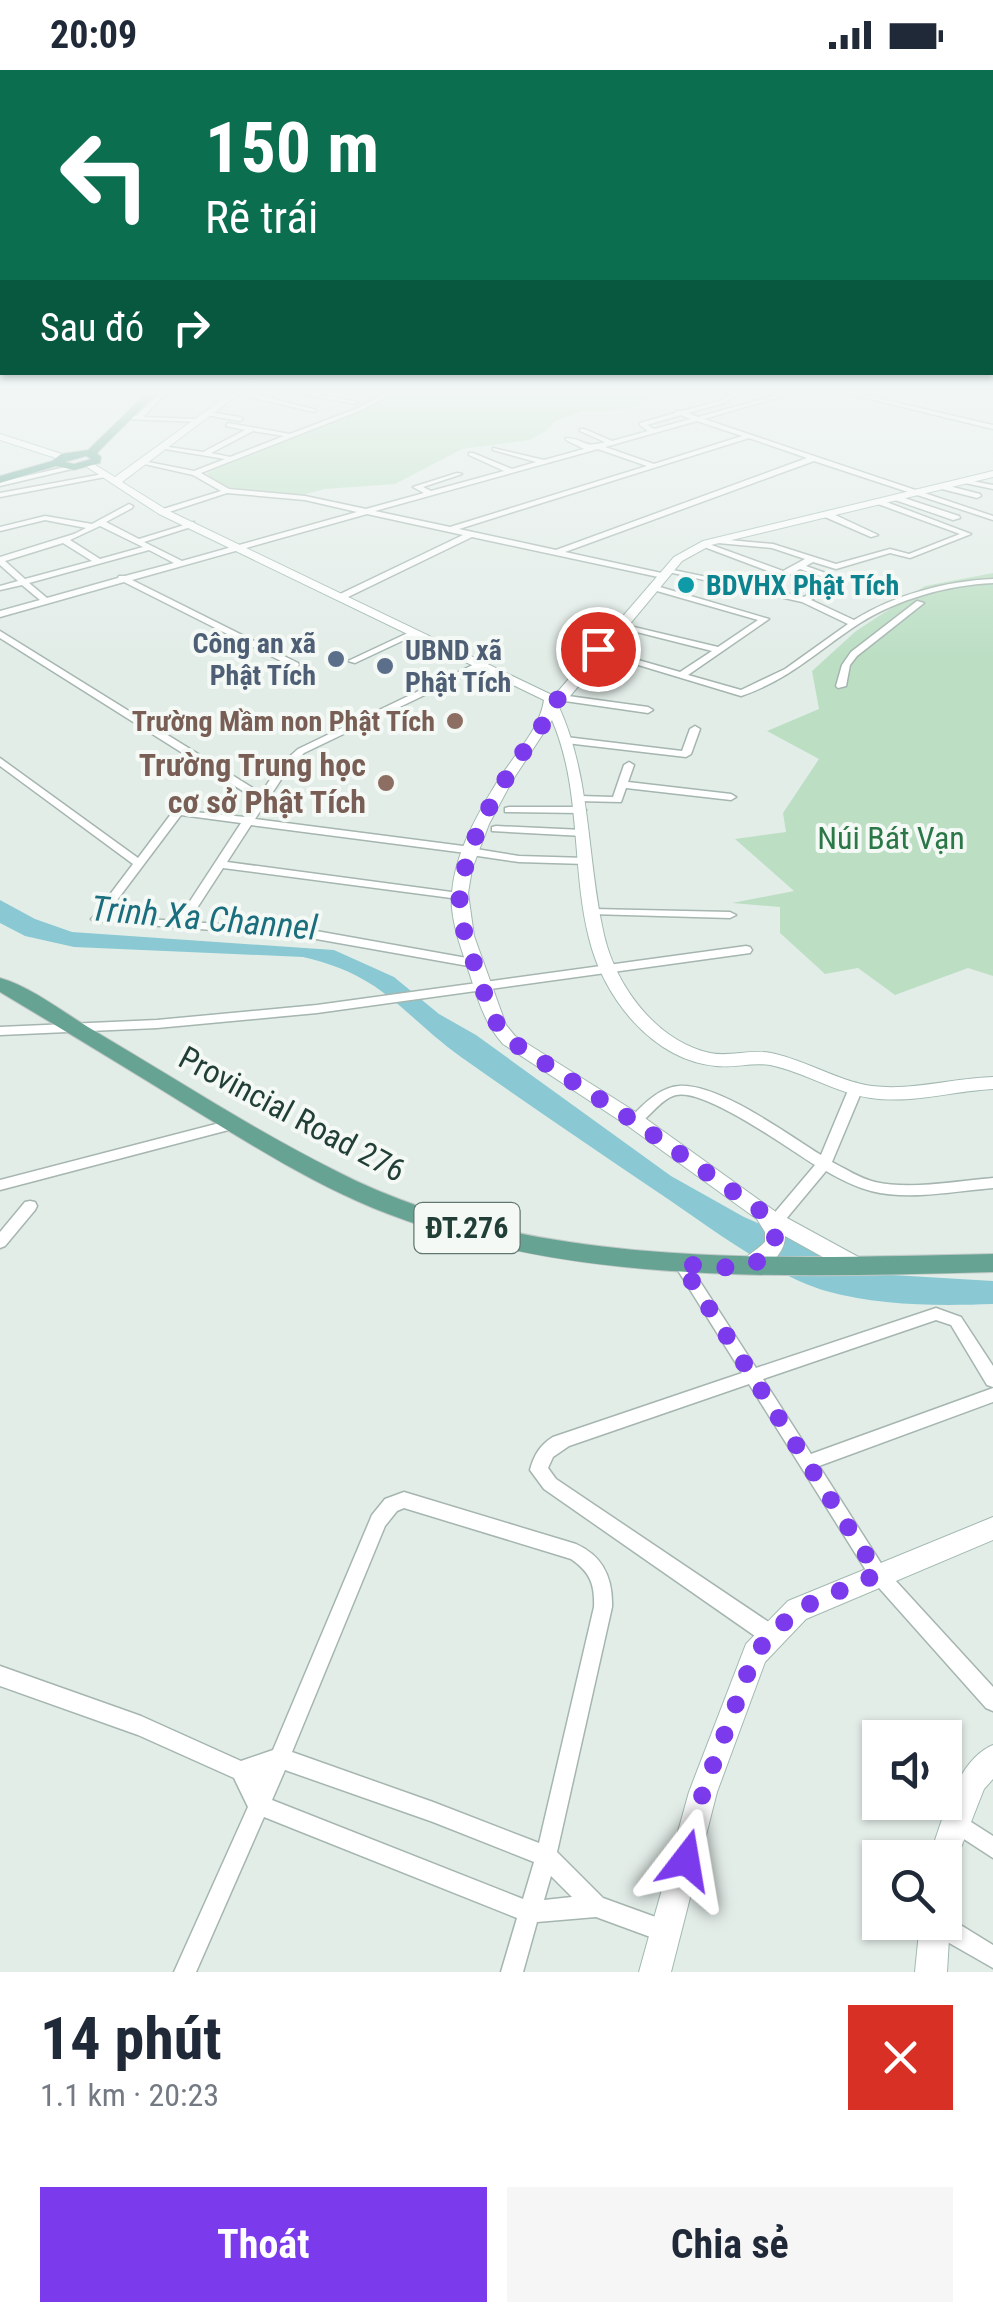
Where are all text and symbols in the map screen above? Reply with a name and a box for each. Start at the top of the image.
text: 20:09 [50,13,137,57]
text: 150 m [205,107,379,189]
icon: left [40,110,170,240]
text: Rẽ trái [205,191,318,244]
icon: right [164,300,219,355]
text: Sau đó [40,306,144,350]
place label: BDVHX Phật Tích [706,569,899,602]
marker: BDVHX Phật Tích [675,574,697,596]
pin [556,607,641,692]
icon: arrive [571,622,626,677]
place label: Công an xã Phật Tích [193,627,316,692]
place label: UBND xã Phật Tích [405,634,511,699]
marker: Công an xã Phật Tích [325,648,347,670]
marker: UBND xã Phật Tích [374,655,396,677]
place label: Trường Mầm non Phật Tích [132,705,435,738]
marker: Trường Mầm non Phật Tích [444,710,466,732]
place label: Trường Trung học cơ sở Phật Tích [139,746,366,821]
marker: Trường Trung học cơ sở Phật Tích [375,772,397,794]
park label: Núi Bát Vạn [817,819,965,857]
water label: Trinh Xa Channel [89,888,320,949]
street label: Provincial Road 276 [172,1038,412,1190]
road number: ĐT.276 [414,1203,520,1253]
map controls [862,1720,962,1940]
button: sound [862,1720,962,1820]
position arrow [634,1808,738,1912]
button: search [862,1840,962,1940]
text: 14 phút [40,2003,222,2074]
button: close [848,2005,953,2110]
text: 1.1 km · 20:23 [40,2076,219,2114]
button: Thoát [40,2187,487,2302]
button: Chia sẻ [507,2187,953,2302]

